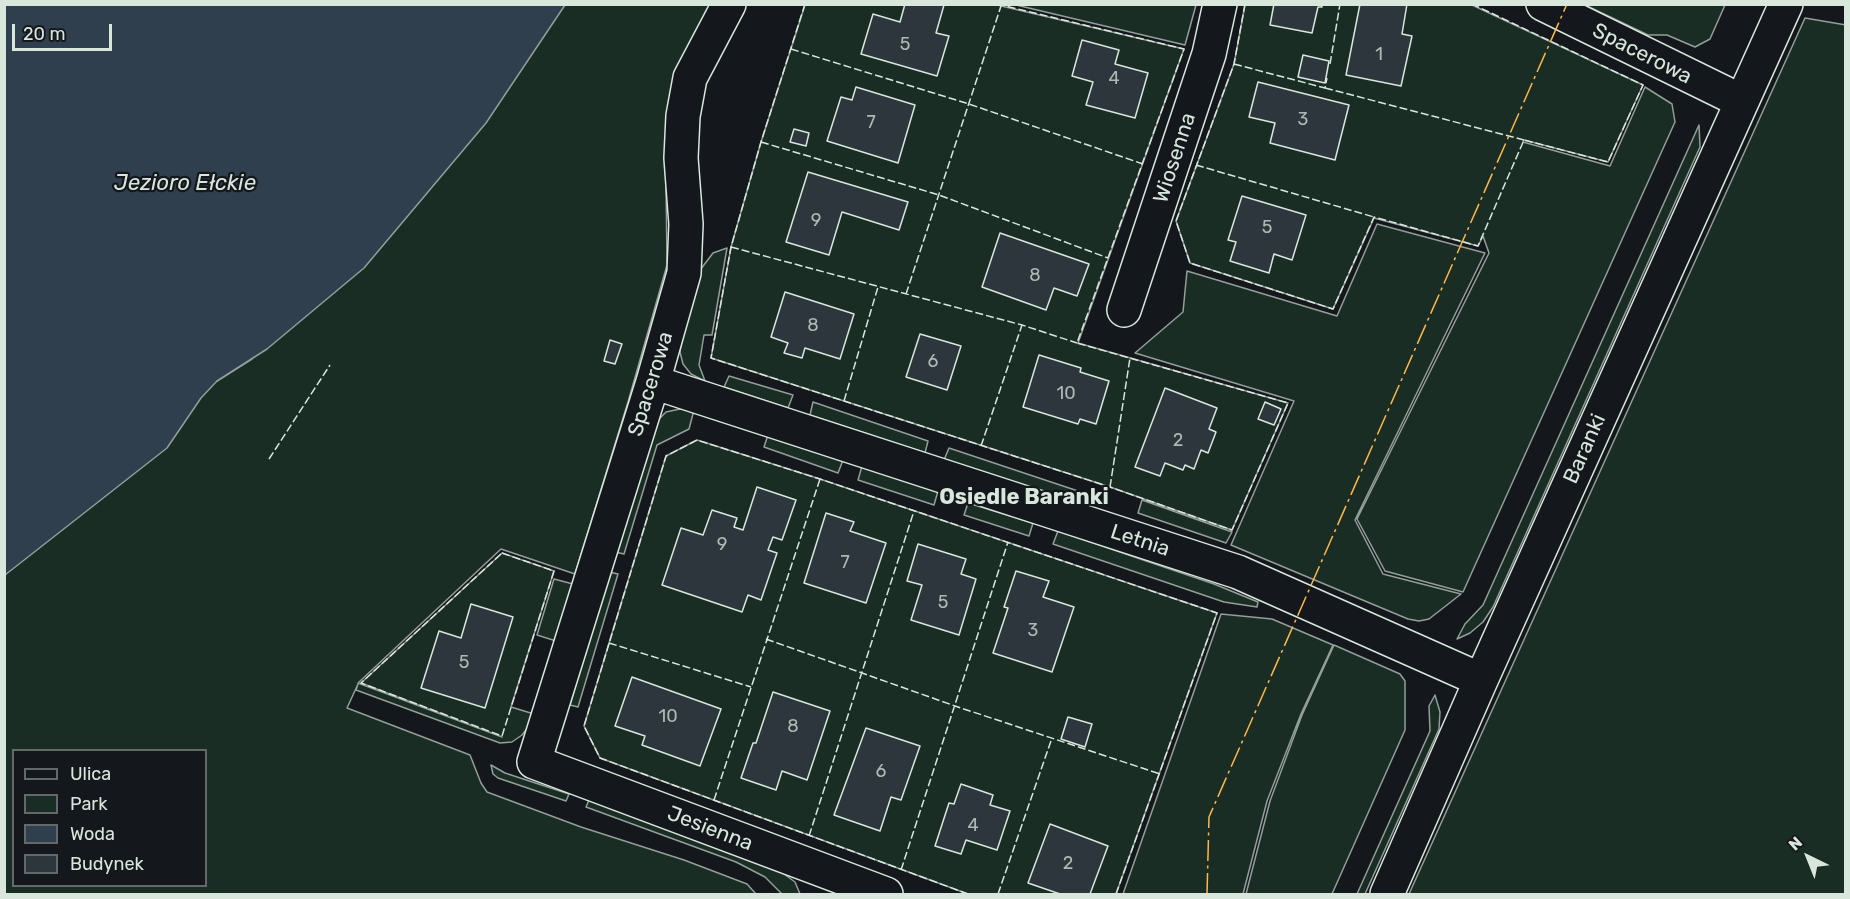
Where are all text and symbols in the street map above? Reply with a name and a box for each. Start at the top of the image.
scale bar [15,12,116,50]
street label: Spacerowa [1588,18,1696,90]
text: 20 m [23,23,65,45]
house number: 5 [900,34,910,56]
house number: 1 [1375,44,1383,66]
house number: 4 [1108,68,1120,90]
house number: 3 [1298,109,1308,131]
street label: Wiosenna [1149,110,1201,206]
house number: 7 [866,112,876,134]
water label: Jezioro Ełckie [114,171,256,197]
house number: 9 [811,210,821,232]
house number: 5 [1262,217,1272,239]
house number: 8 [1029,265,1041,287]
house number: 8 [807,315,819,337]
street label: Spacerowa [623,329,679,439]
house number: 6 [928,351,938,373]
house number: 10 [1056,383,1076,405]
street label: Baranki [1559,410,1611,488]
house number: 2 [1173,430,1183,452]
district label: Osiedle Baranki [939,485,1109,511]
street label: Letnia [1107,520,1173,562]
house number: 9 [717,534,727,556]
house number: 7 [840,552,850,574]
house number: 5 [938,592,948,614]
house number: 3 [1028,620,1038,642]
house number: 5 [459,652,469,674]
house number: 10 [658,706,678,728]
house number: 8 [787,716,799,738]
legend [12,749,207,887]
house number: 6 [876,761,886,783]
text: Ulica [70,763,111,785]
text: Park [70,793,107,815]
street label: Jesienna [664,801,756,857]
house number: 4 [967,815,979,837]
text: Woda [70,823,115,845]
north arrow [1778,827,1838,887]
text: N [1785,833,1806,854]
text: Budynek [70,853,144,875]
house number: 2 [1063,853,1073,875]

